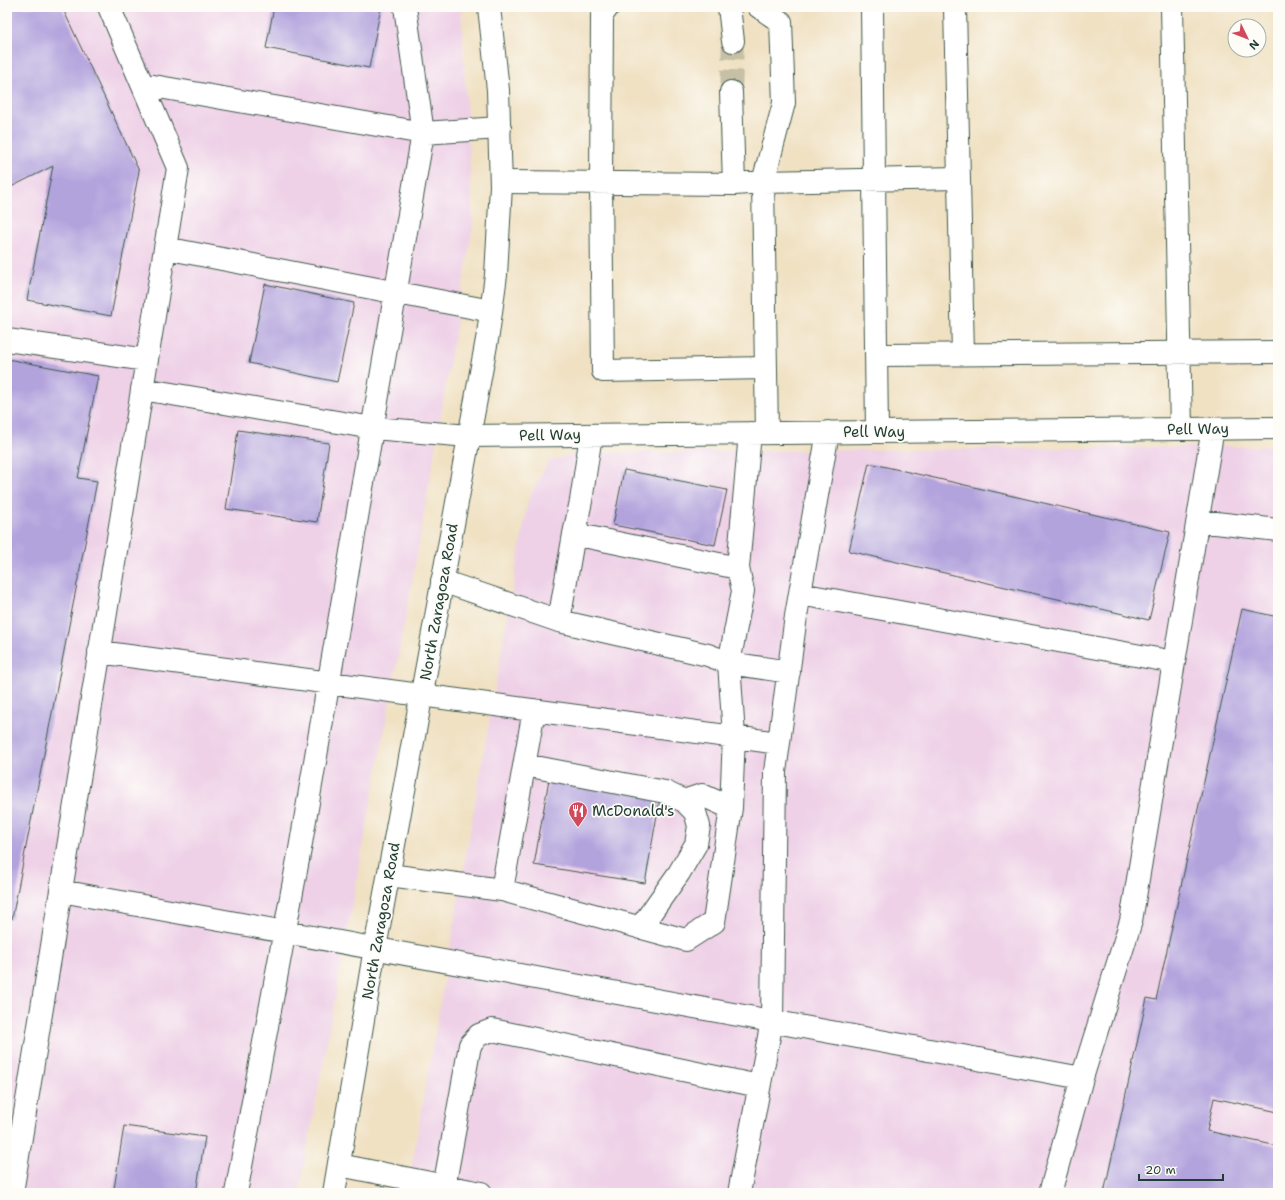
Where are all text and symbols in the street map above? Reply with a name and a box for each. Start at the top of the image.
north arrow [1227,18,1267,58]
text: N [1245,36,1262,53]
street label: Pell Way [1167,418,1229,440]
street label: Pell Way [843,422,905,442]
street label: Pell Way [519,424,581,446]
street label: North Zaragoza Road [415,521,463,682]
restaurant icon: McDonald's [567,800,589,828]
place label: McDonald's [592,801,674,821]
street label: North Zaragoza Road [357,840,405,1001]
scale bar [1139,1156,1223,1182]
text: 20 m [1145,1162,1176,1178]

